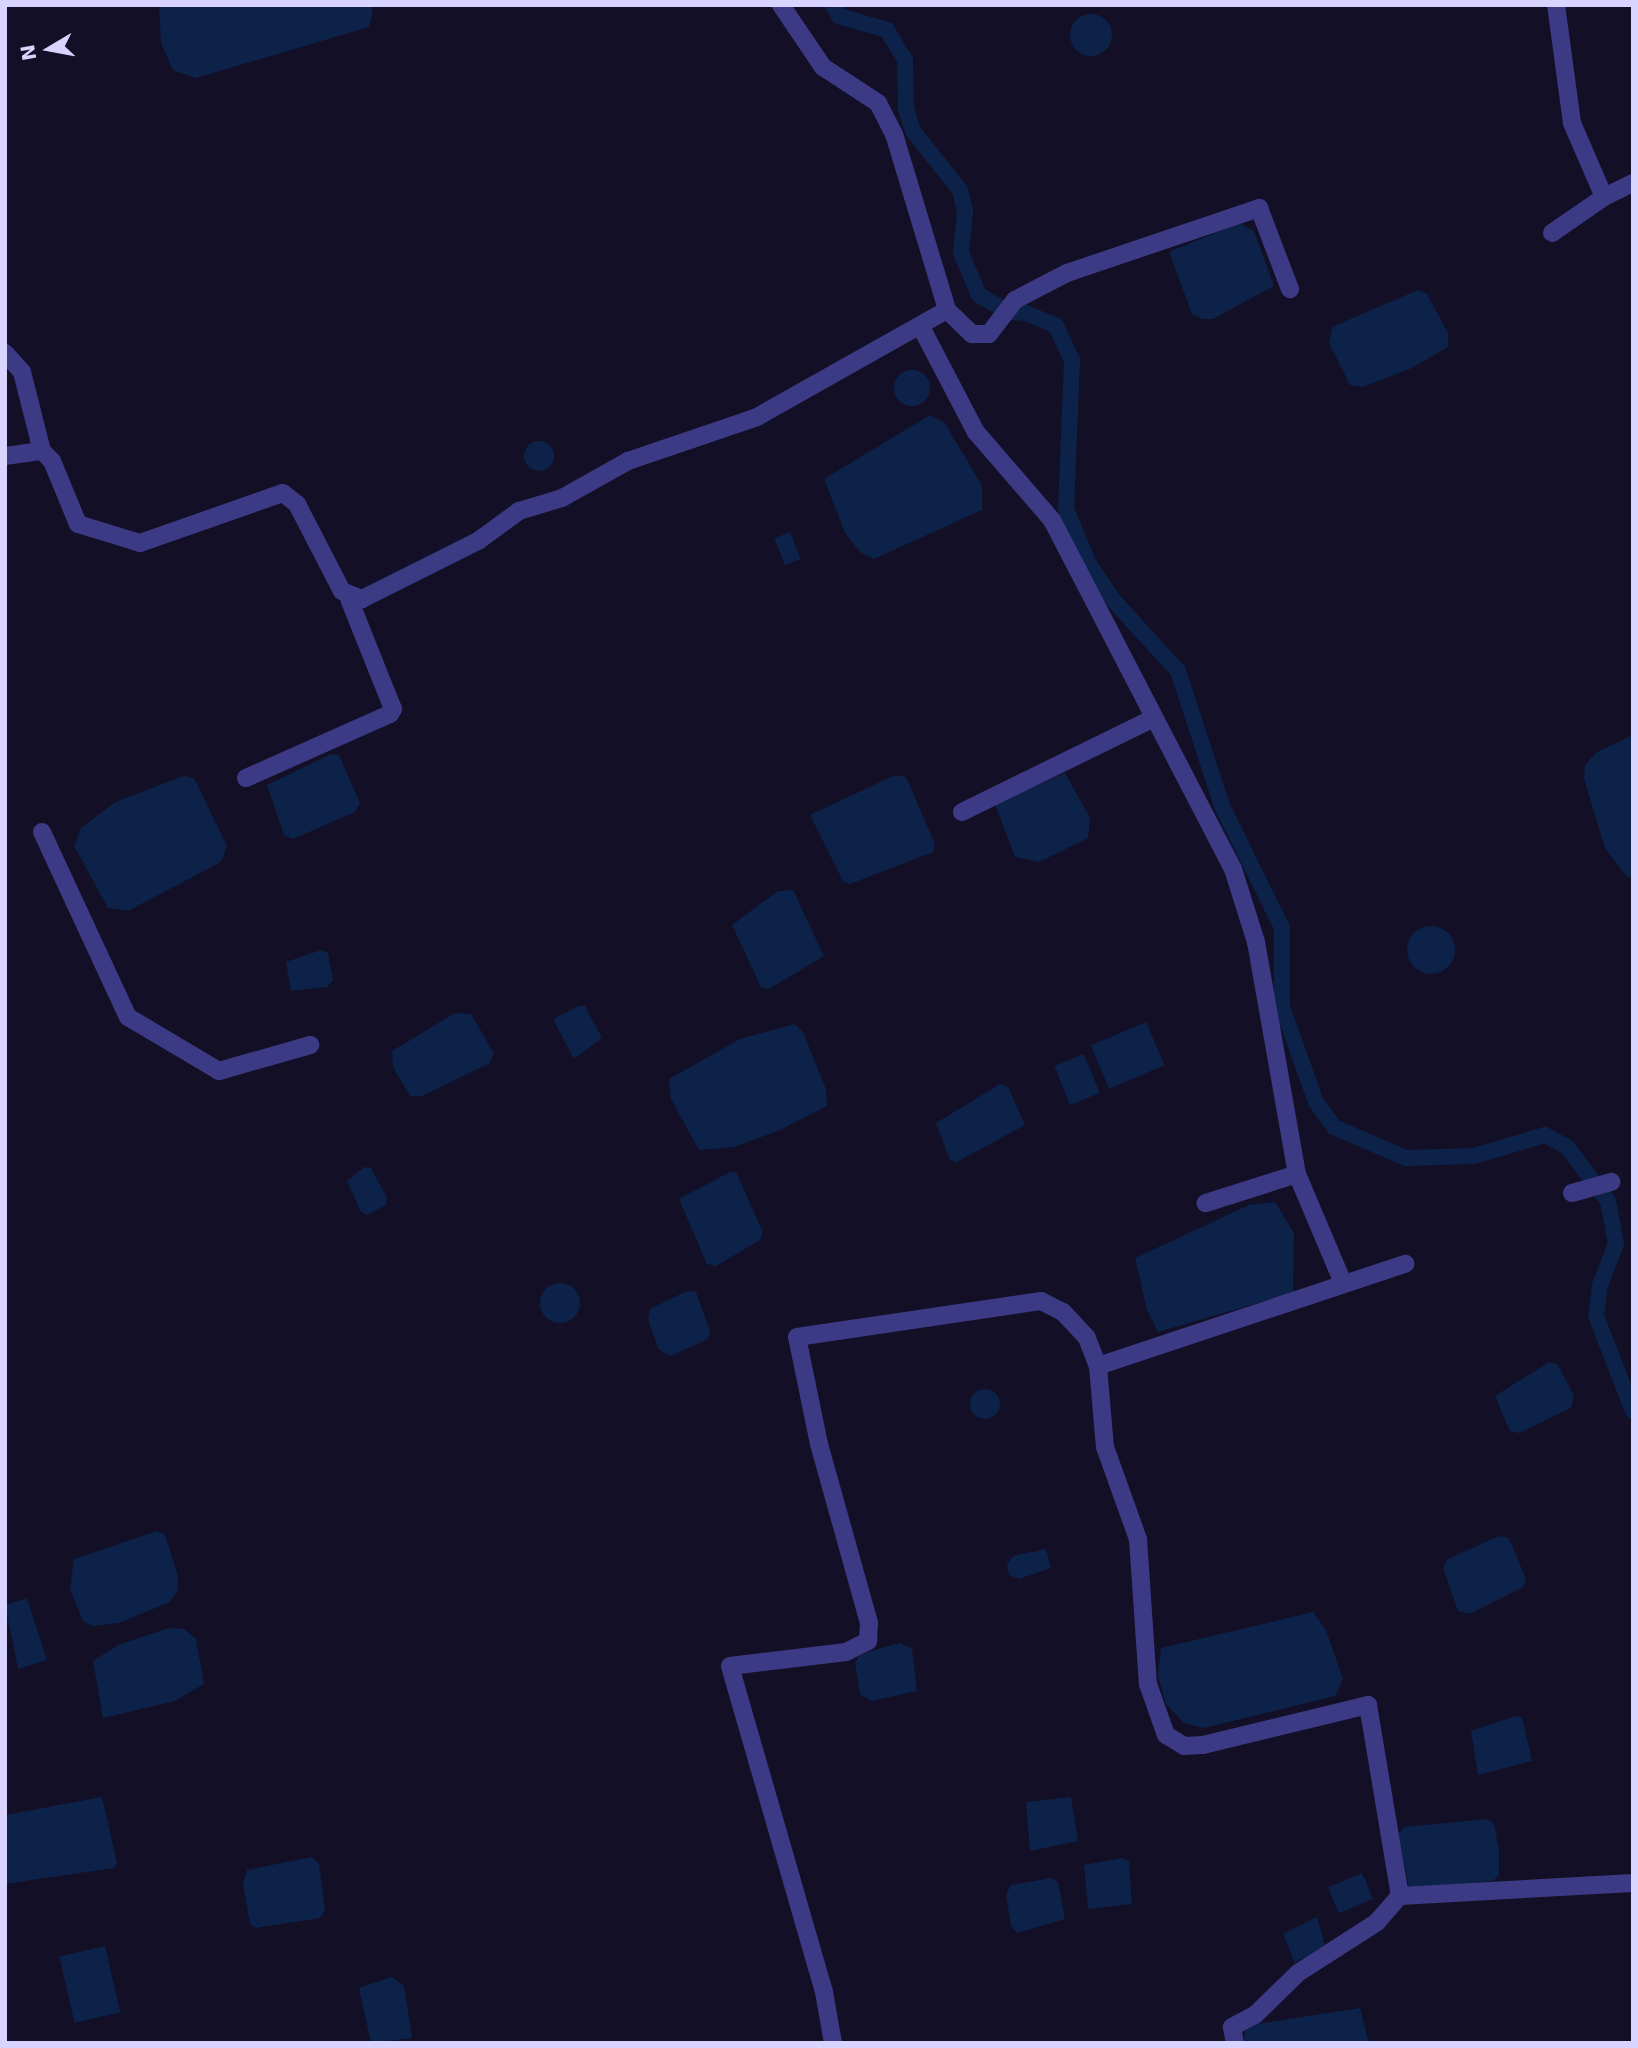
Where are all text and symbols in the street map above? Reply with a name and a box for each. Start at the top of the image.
north arrow [14,14,84,84]
text: N [16,43,41,62]

